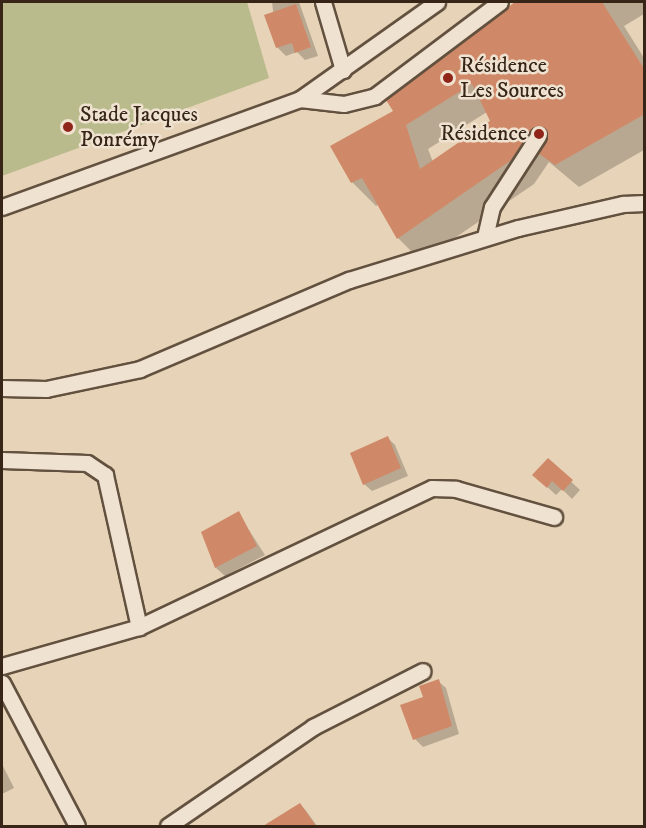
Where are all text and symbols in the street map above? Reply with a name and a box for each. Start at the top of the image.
place label: Résidence Les Sources [460,52,564,104]
marker: Résidence Les Sources [441,71,455,85]
place label: Stade Jacques Ponrémy [80,101,198,152]
marker: Stade Jacques Ponrémy [61,120,75,134]
place label: Résidence [440,121,527,147]
marker: Résidence [532,127,546,141]

